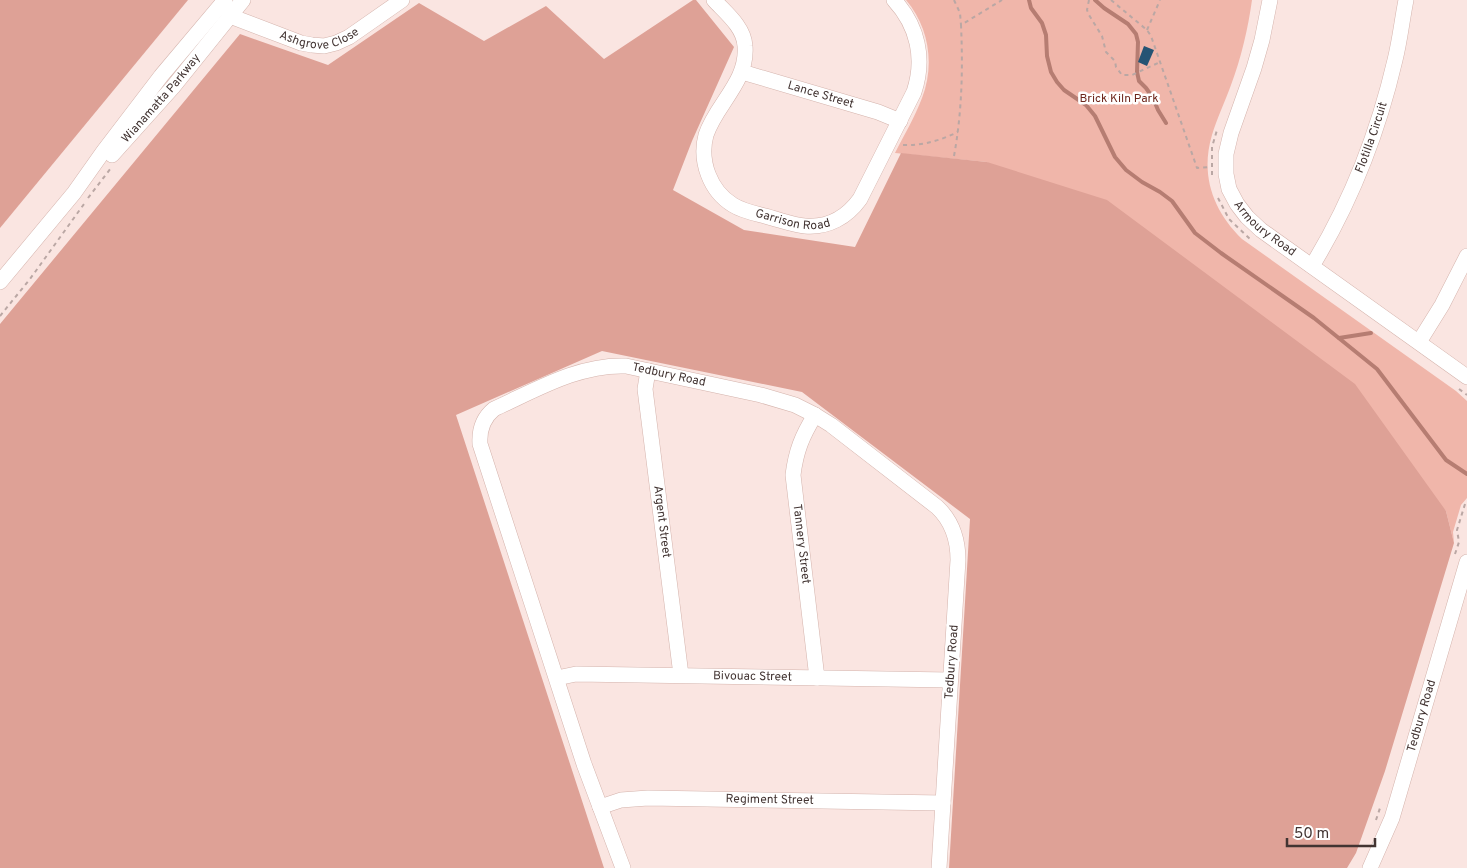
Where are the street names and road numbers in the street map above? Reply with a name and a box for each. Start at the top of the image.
street label: Ashgrove Close [277,24,362,54]
street label: Wianamatta Parkway [118,51,204,147]
street label: Lance Street [785,78,856,112]
street label: Flotilla Circuit [1352,100,1392,176]
street label: Armoury Road [1229,198,1299,260]
street label: Garrison Road [754,206,832,234]
street label: Tedbury Road [631,360,707,391]
street label: Argent Street [649,485,674,559]
street label: Tannery Street [789,503,814,585]
street label: Tedbury Road [941,624,963,700]
street label: Bivouac Street [713,668,792,685]
street label: Tedbury Road [1404,678,1440,754]
street label: Regiment Street [726,791,814,809]

